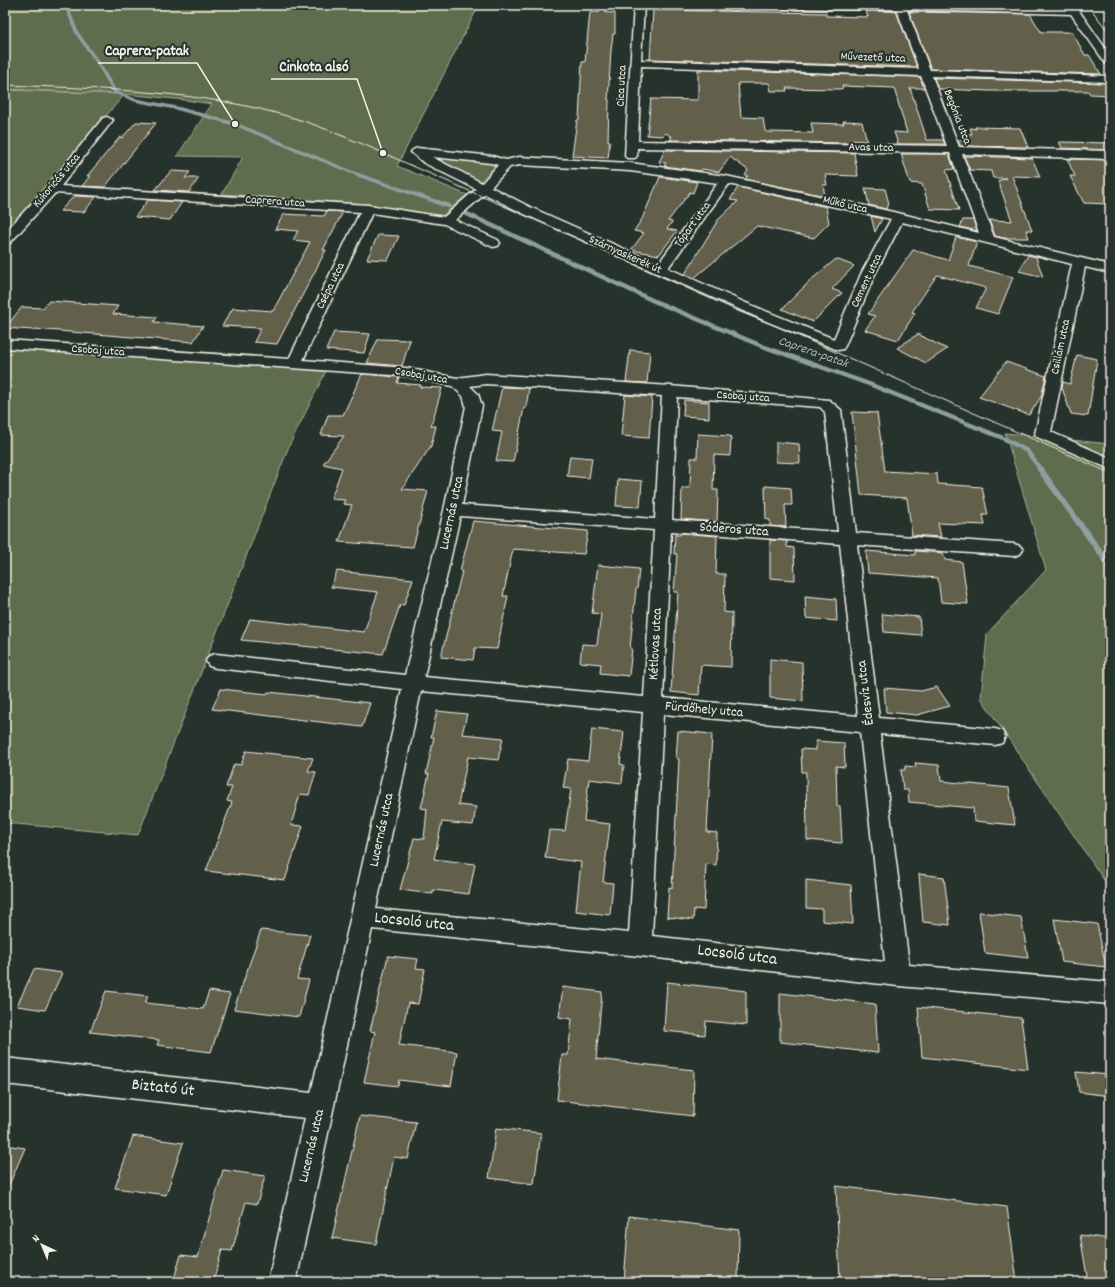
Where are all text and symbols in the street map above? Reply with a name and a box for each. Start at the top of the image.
callout: Caprera-patak [98,36,197,63]
text: Caprera-patak [105,41,189,63]
street label: Művezető utca [840,48,906,68]
callout: Cinkota alsó [271,52,357,79]
text: Cinkota alsó [279,57,349,79]
street label: Cica utca [612,65,632,107]
street label: Begónia utca [939,87,975,147]
street label: Avas utca [848,139,894,157]
street label: Kukoricás utca [29,150,85,212]
street label: Caprera utca [245,191,306,213]
street label: Műkő utca [821,192,869,218]
street label: Tópart utca [671,198,716,251]
street label: Szárnyaskerék út [586,231,665,279]
street label: Cement utca [847,251,887,311]
street label: Csépa utca [312,259,350,312]
street label: Csillám utca [1047,318,1075,376]
water label: Caprera-patak [776,332,852,374]
street label: Csobaj utca [71,341,125,361]
street label: Csobaj utca [393,363,449,389]
street label: Csobaj utca [716,387,770,407]
street label: Lucernás utca [434,474,470,552]
street label: Sóderos utca [699,518,770,542]
street label: Kétlovas utca [644,607,668,681]
street label: Édesvíz utca [852,659,880,727]
street label: Fürdőhely utca [664,697,744,723]
street label: Lucernás utca [364,791,400,869]
street label: Locsoló utca [373,907,456,939]
street label: Locsoló utca [696,939,779,973]
street label: Biztató út [130,1074,196,1104]
street label: Lucernás utca [294,1107,330,1185]
north arrow [22,1225,62,1265]
text: N [29,1231,44,1247]

